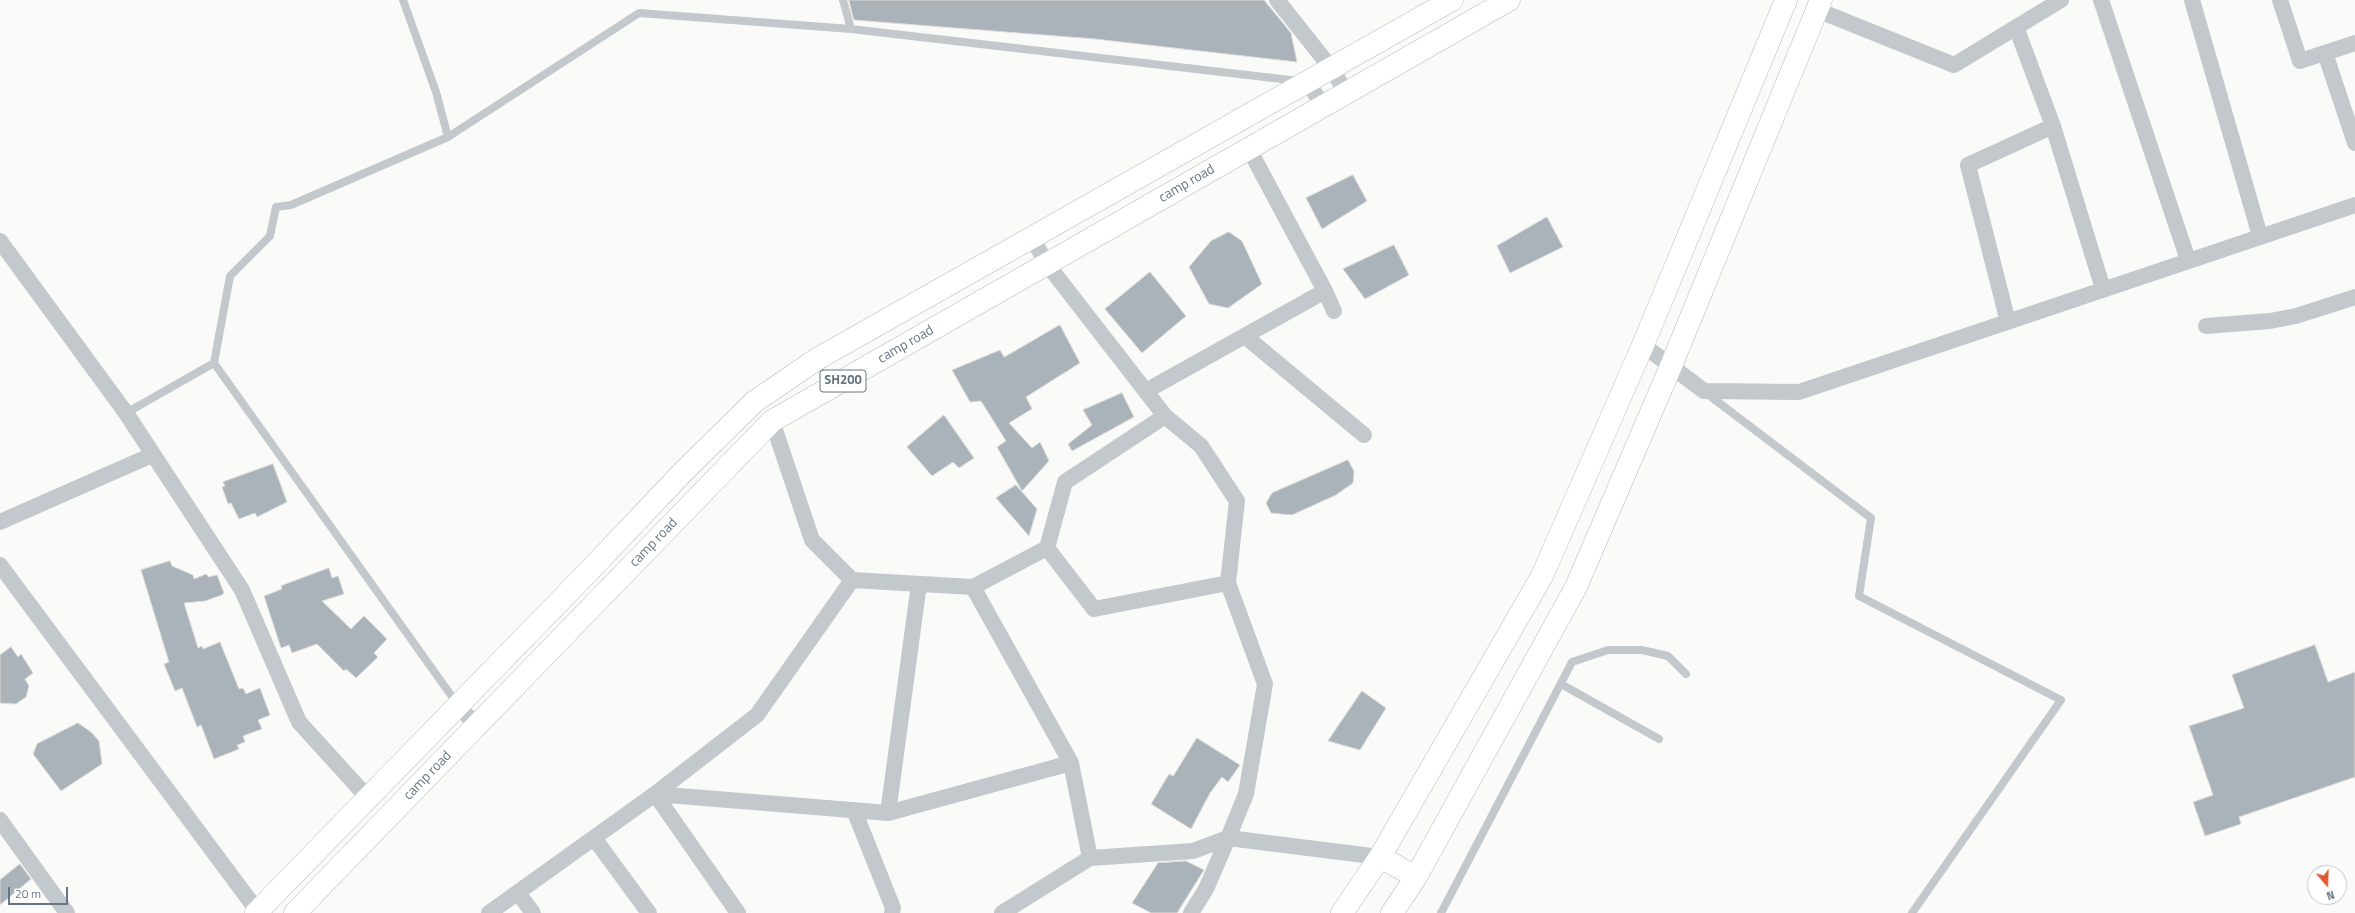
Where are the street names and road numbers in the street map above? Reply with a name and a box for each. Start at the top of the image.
street label: camp road [1156,161,1218,207]
street label: camp road [875,322,937,368]
road number: SH200 [820,370,866,392]
street label: camp road [626,515,682,571]
street label: camp road [400,748,456,804]

